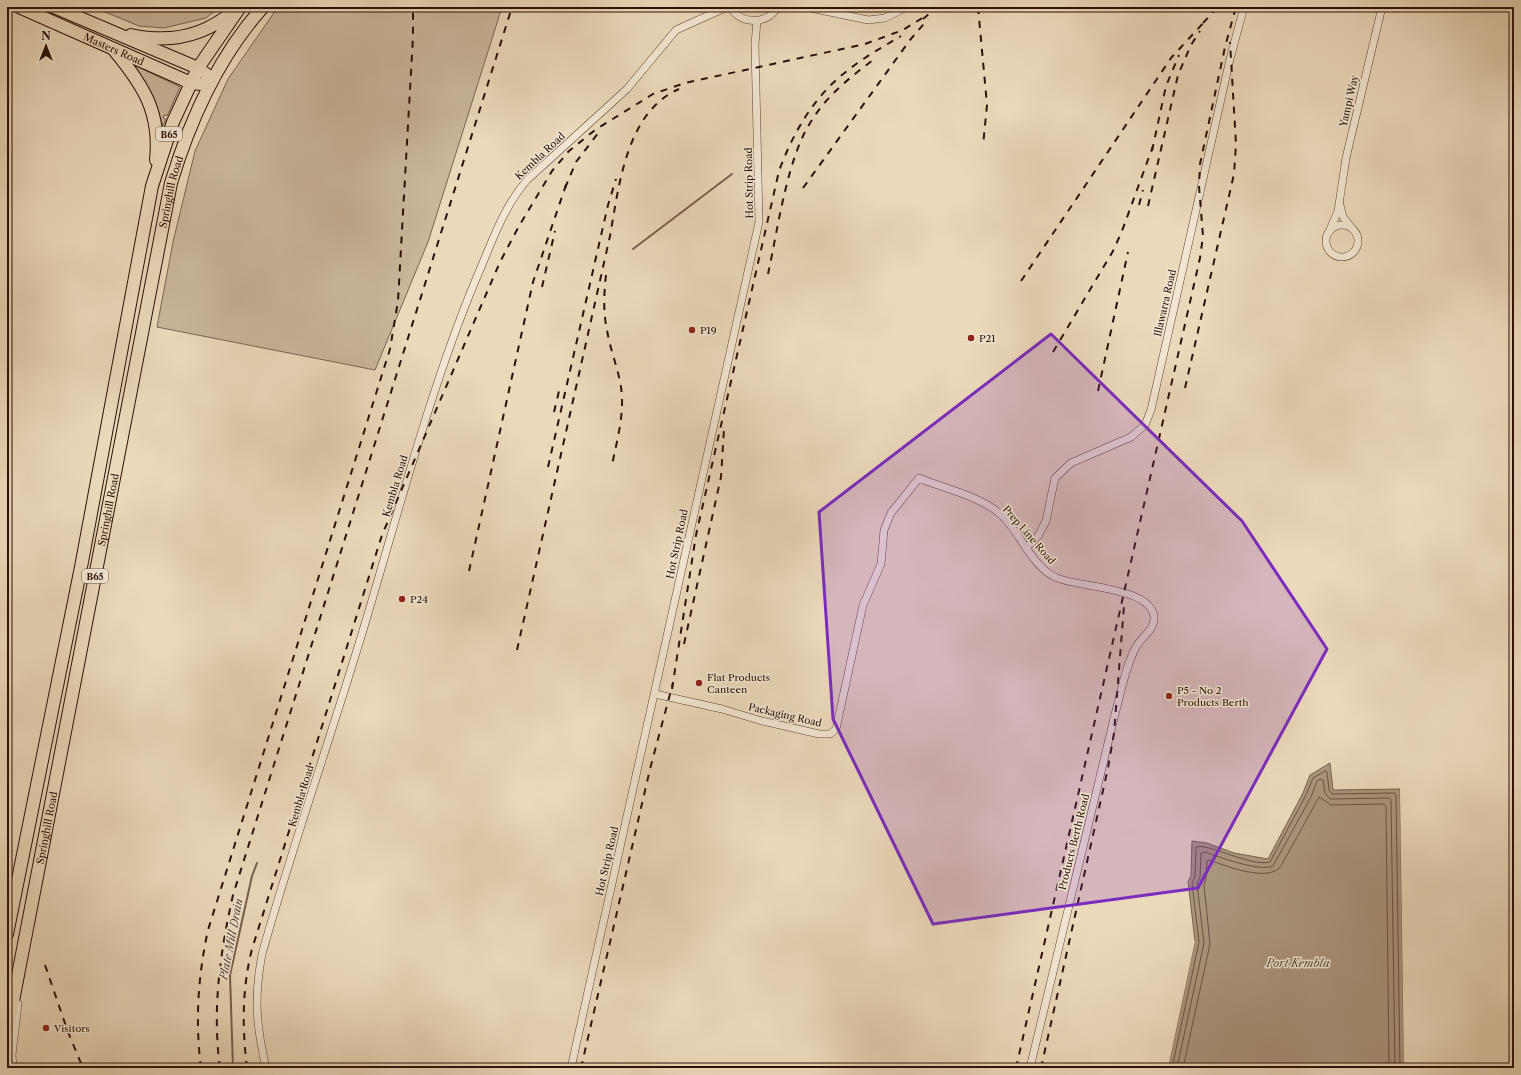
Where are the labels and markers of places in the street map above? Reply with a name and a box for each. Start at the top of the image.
place label: P19 [700,324,717,337]
marker: P19 [687,325,697,335]
place label: P21 [979,332,996,345]
marker: P21 [966,333,976,343]
place label: P24 [410,593,428,606]
marker: P24 [397,594,407,604]
place label: Flat Products Canteen [707,671,770,696]
marker: Flat Products Canteen [694,678,704,688]
place label: P5 - No 2 Products Berth [1177,684,1249,709]
marker: P5 - No 2 Products Berth [1164,691,1174,701]
place label: Visitors [53,1022,90,1035]
marker: Visitors [41,1023,51,1033]

